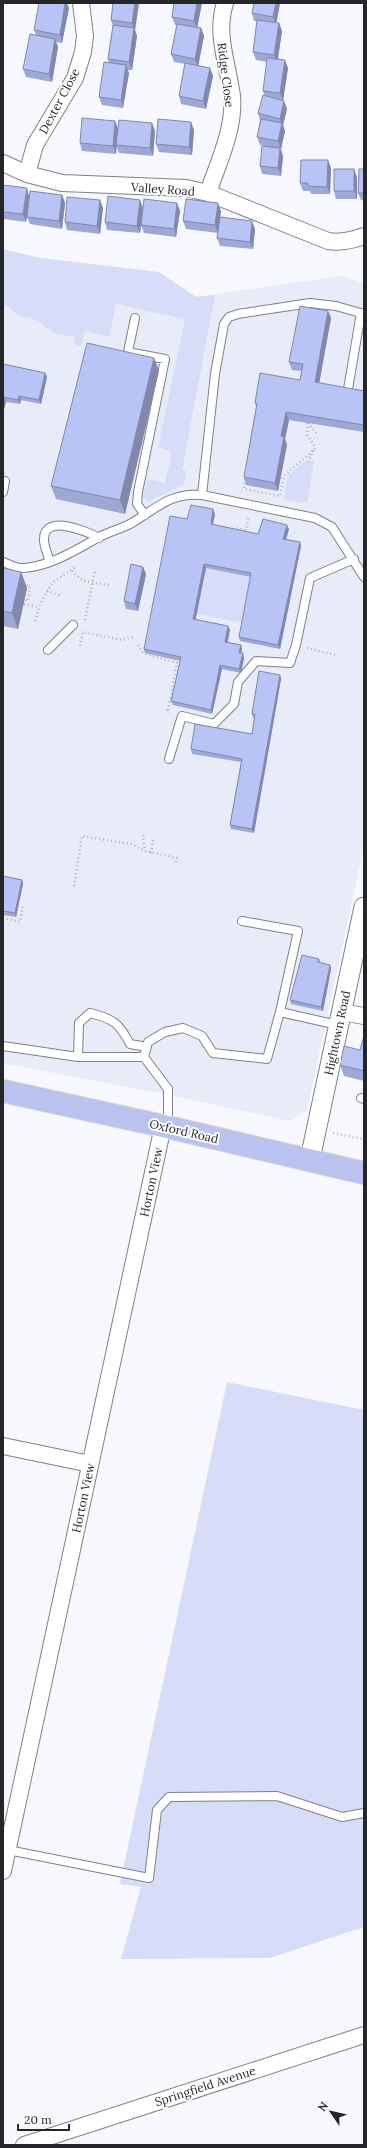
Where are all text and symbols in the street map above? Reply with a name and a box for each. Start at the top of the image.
street label: Ridge Close [215,42,237,109]
street label: Dexter Close [35,65,83,136]
street label: Valley Road [130,179,195,199]
street label: Hightown Road [321,989,353,1077]
street label: Oxford Road [148,1116,220,1146]
street label: Horton View [136,1146,166,1218]
street label: Horton View [68,1462,98,1534]
street label: Springfield Avenue [153,2062,258,2109]
north arrow [311,2092,351,2132]
text: N [315,2099,331,2114]
scale bar [18,2106,69,2132]
text: 20 m [24,2112,52,2127]

